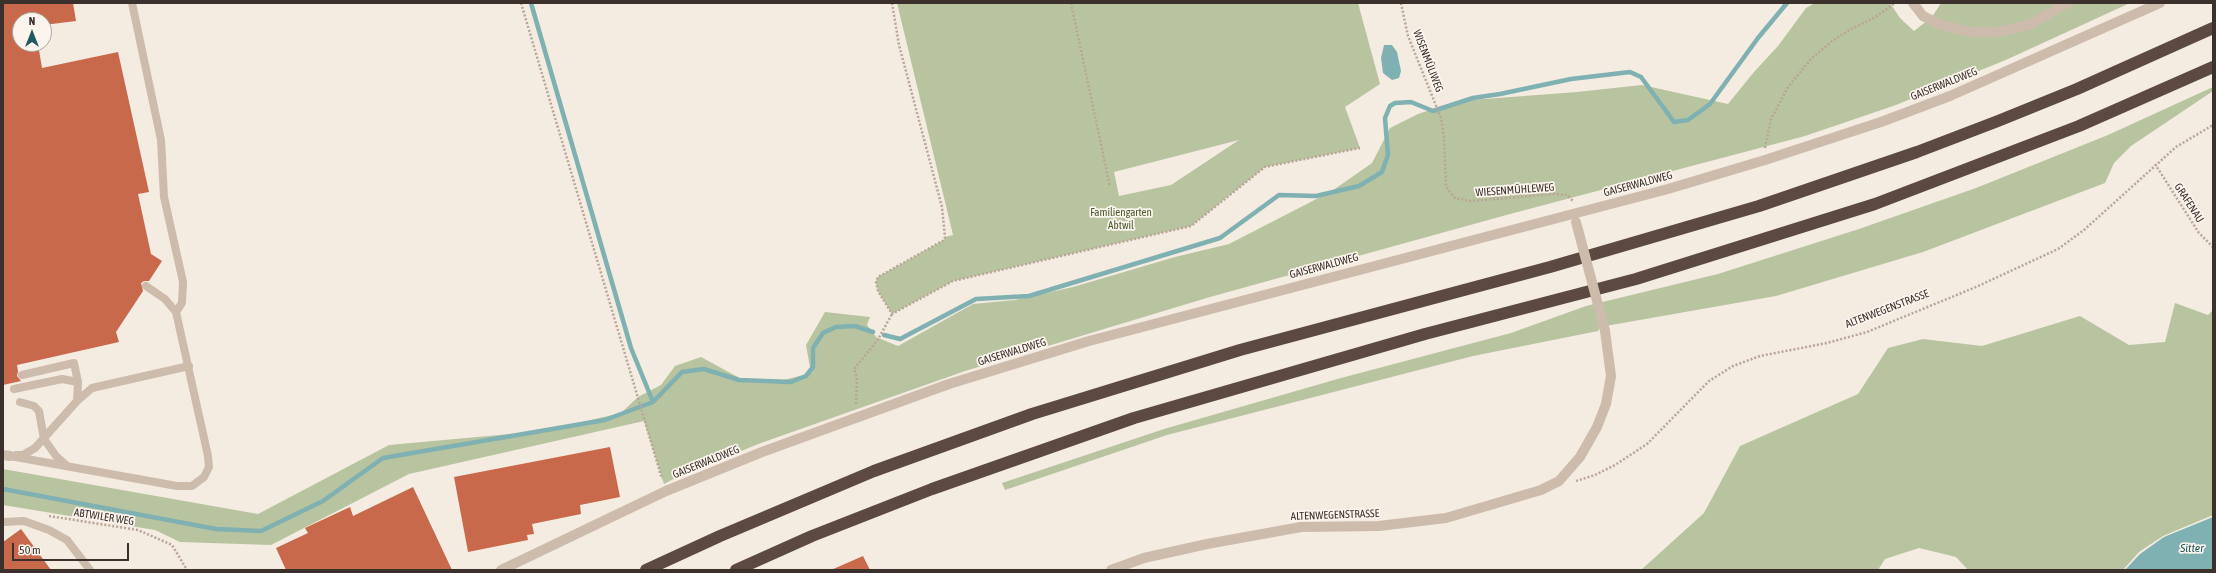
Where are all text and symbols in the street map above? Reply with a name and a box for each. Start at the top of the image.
north arrow [12,12,52,52]
text: N [29,15,35,27]
street label: WISENMÜLIWEG [1410,28,1446,94]
street label: GAISERWALDWEG [1909,65,1979,103]
street label: GAISERWALDWEG [1602,168,1674,200]
street label: WIESENMÜHLEWEG [1475,181,1555,199]
street label: GRAFENAU [2171,181,2207,225]
park label: Familiengarten Abtwil [1090,206,1152,232]
street label: GAISERWALDWEG [1288,250,1360,282]
street label: ALTENWEGENSTRASSE [1843,287,1931,331]
street label: GAISERWALDWEG [976,335,1048,369]
street label: GAISERWALDWEG [671,443,741,481]
street label: ABTWILER WEG [73,506,135,528]
street label: ALTENWEGENSTRASSE [1290,507,1380,523]
scale bar [14,535,131,561]
water label: Sitter [2180,541,2204,555]
text: 50 m [19,543,41,557]

